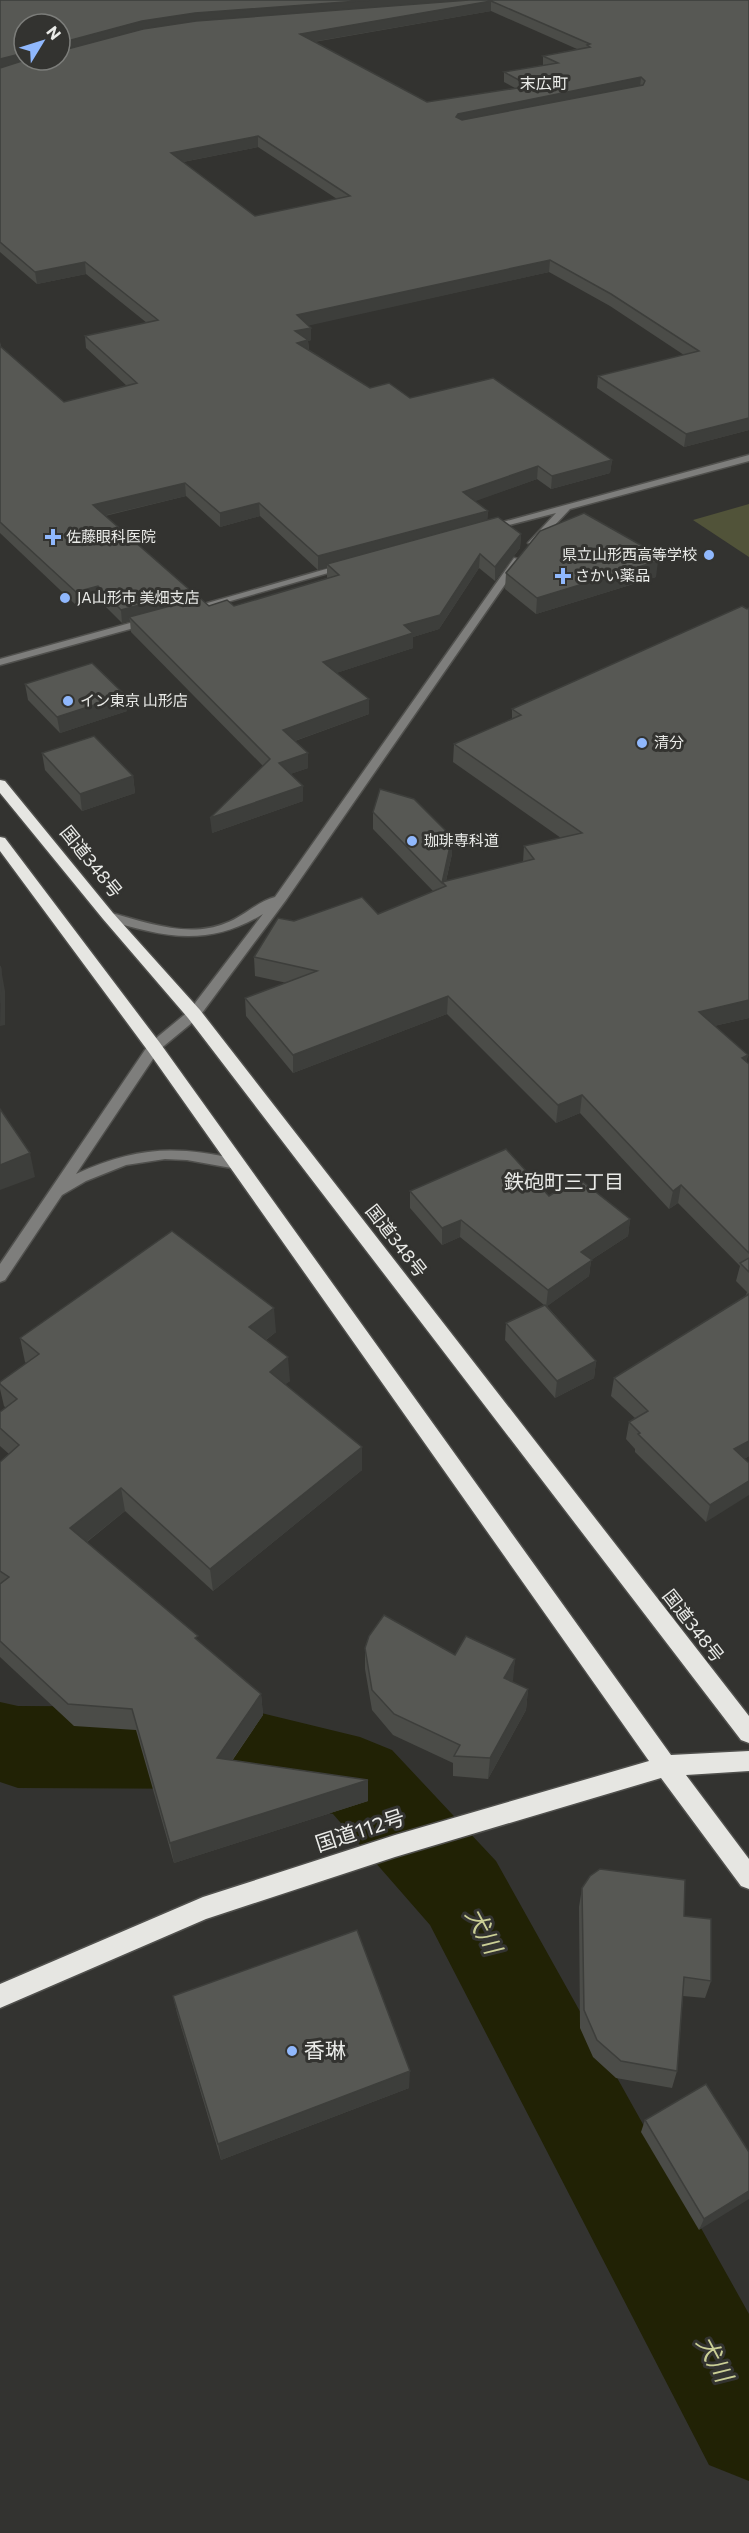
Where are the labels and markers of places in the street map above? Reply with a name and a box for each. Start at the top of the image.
place label: 佐藤眼科医院 [66,527,156,545]
marker: 佐藤眼科医院 [44,528,62,546]
place label: 県立山形西高等学校 [562,545,697,563]
marker: 県立山形西高等学校 [702,548,716,562]
place label: さかい薬品 [575,566,650,584]
marker: さかい薬品 [556,569,570,583]
place label: JA山形市 美畑支店 [77,588,200,606]
marker: JA山形市 美畑支店 [58,591,72,605]
place label: イン東京 山形店 [80,691,188,709]
marker: イン東京 山形店 [61,694,75,708]
place label: 清分 [654,733,684,751]
marker: 清分 [635,736,649,750]
place label: 珈琲専科道 [424,831,499,849]
marker: 珈琲専科道 [405,834,419,848]
place label: 香琳 [304,2037,346,2062]
marker: 香琳 [285,2044,299,2058]

